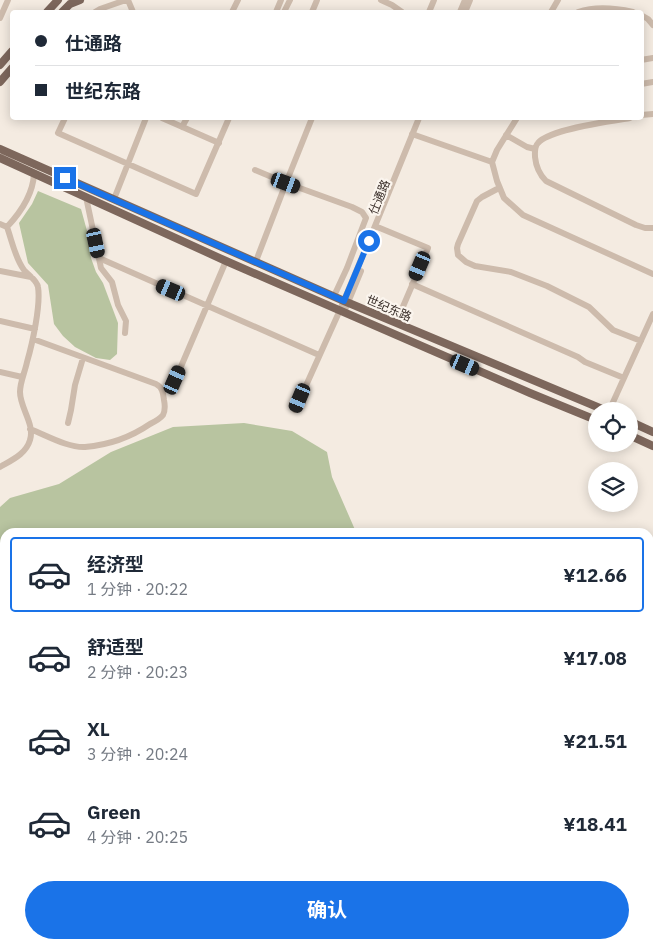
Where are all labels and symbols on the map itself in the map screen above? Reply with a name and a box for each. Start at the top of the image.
route end [54,167,76,189]
car [269,171,302,195]
street label: 仕通路 [365,177,393,217]
car [85,227,106,259]
route start [358,230,380,252]
car [407,249,432,283]
car [154,277,187,303]
street label: 世纪东路 [364,292,414,324]
car [448,352,481,378]
car [162,363,187,397]
car [287,381,312,415]

